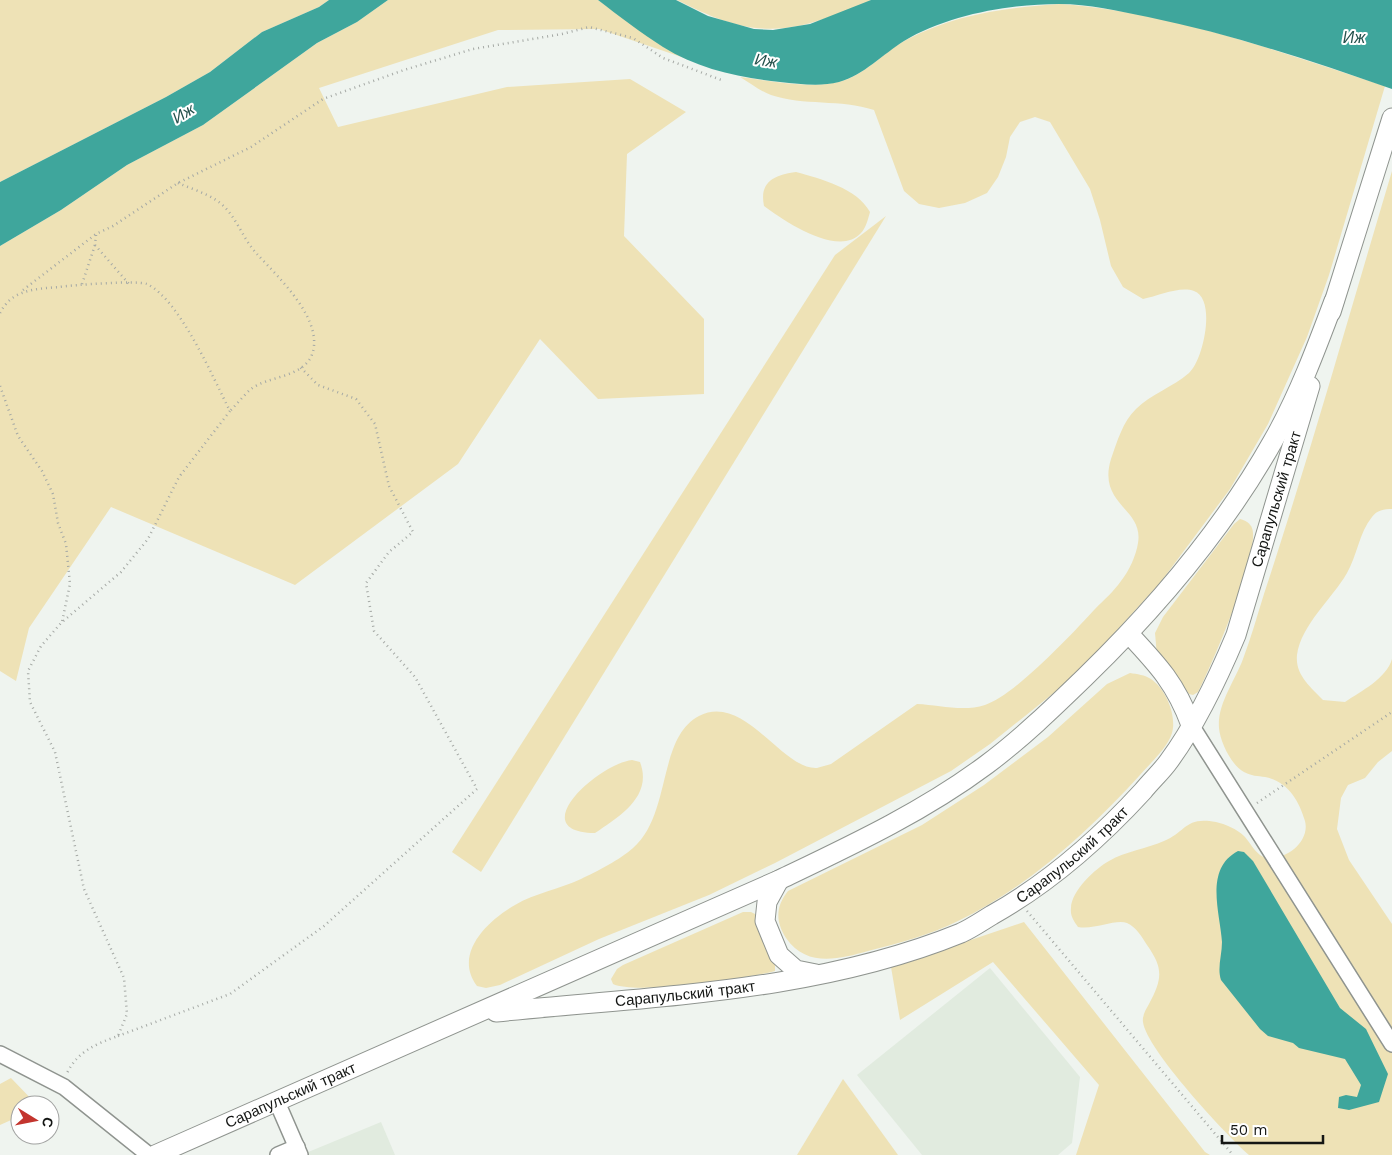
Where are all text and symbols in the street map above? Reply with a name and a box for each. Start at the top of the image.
water label: Иж [1343,28,1366,47]
water label: Иж [753,49,779,72]
water label: Иж [169,99,199,127]
street label: Сарапульский тракт [1248,429,1305,569]
street label: Сарапульский тракт [1013,803,1132,907]
street label: Сарапульский тракт [614,977,757,1010]
street label: Сарапульский тракт [222,1059,359,1132]
north arrow [10,1095,60,1145]
scale bar [1222,1112,1323,1144]
text: С [39,1116,57,1129]
text: 50 m [1230,1121,1267,1139]

